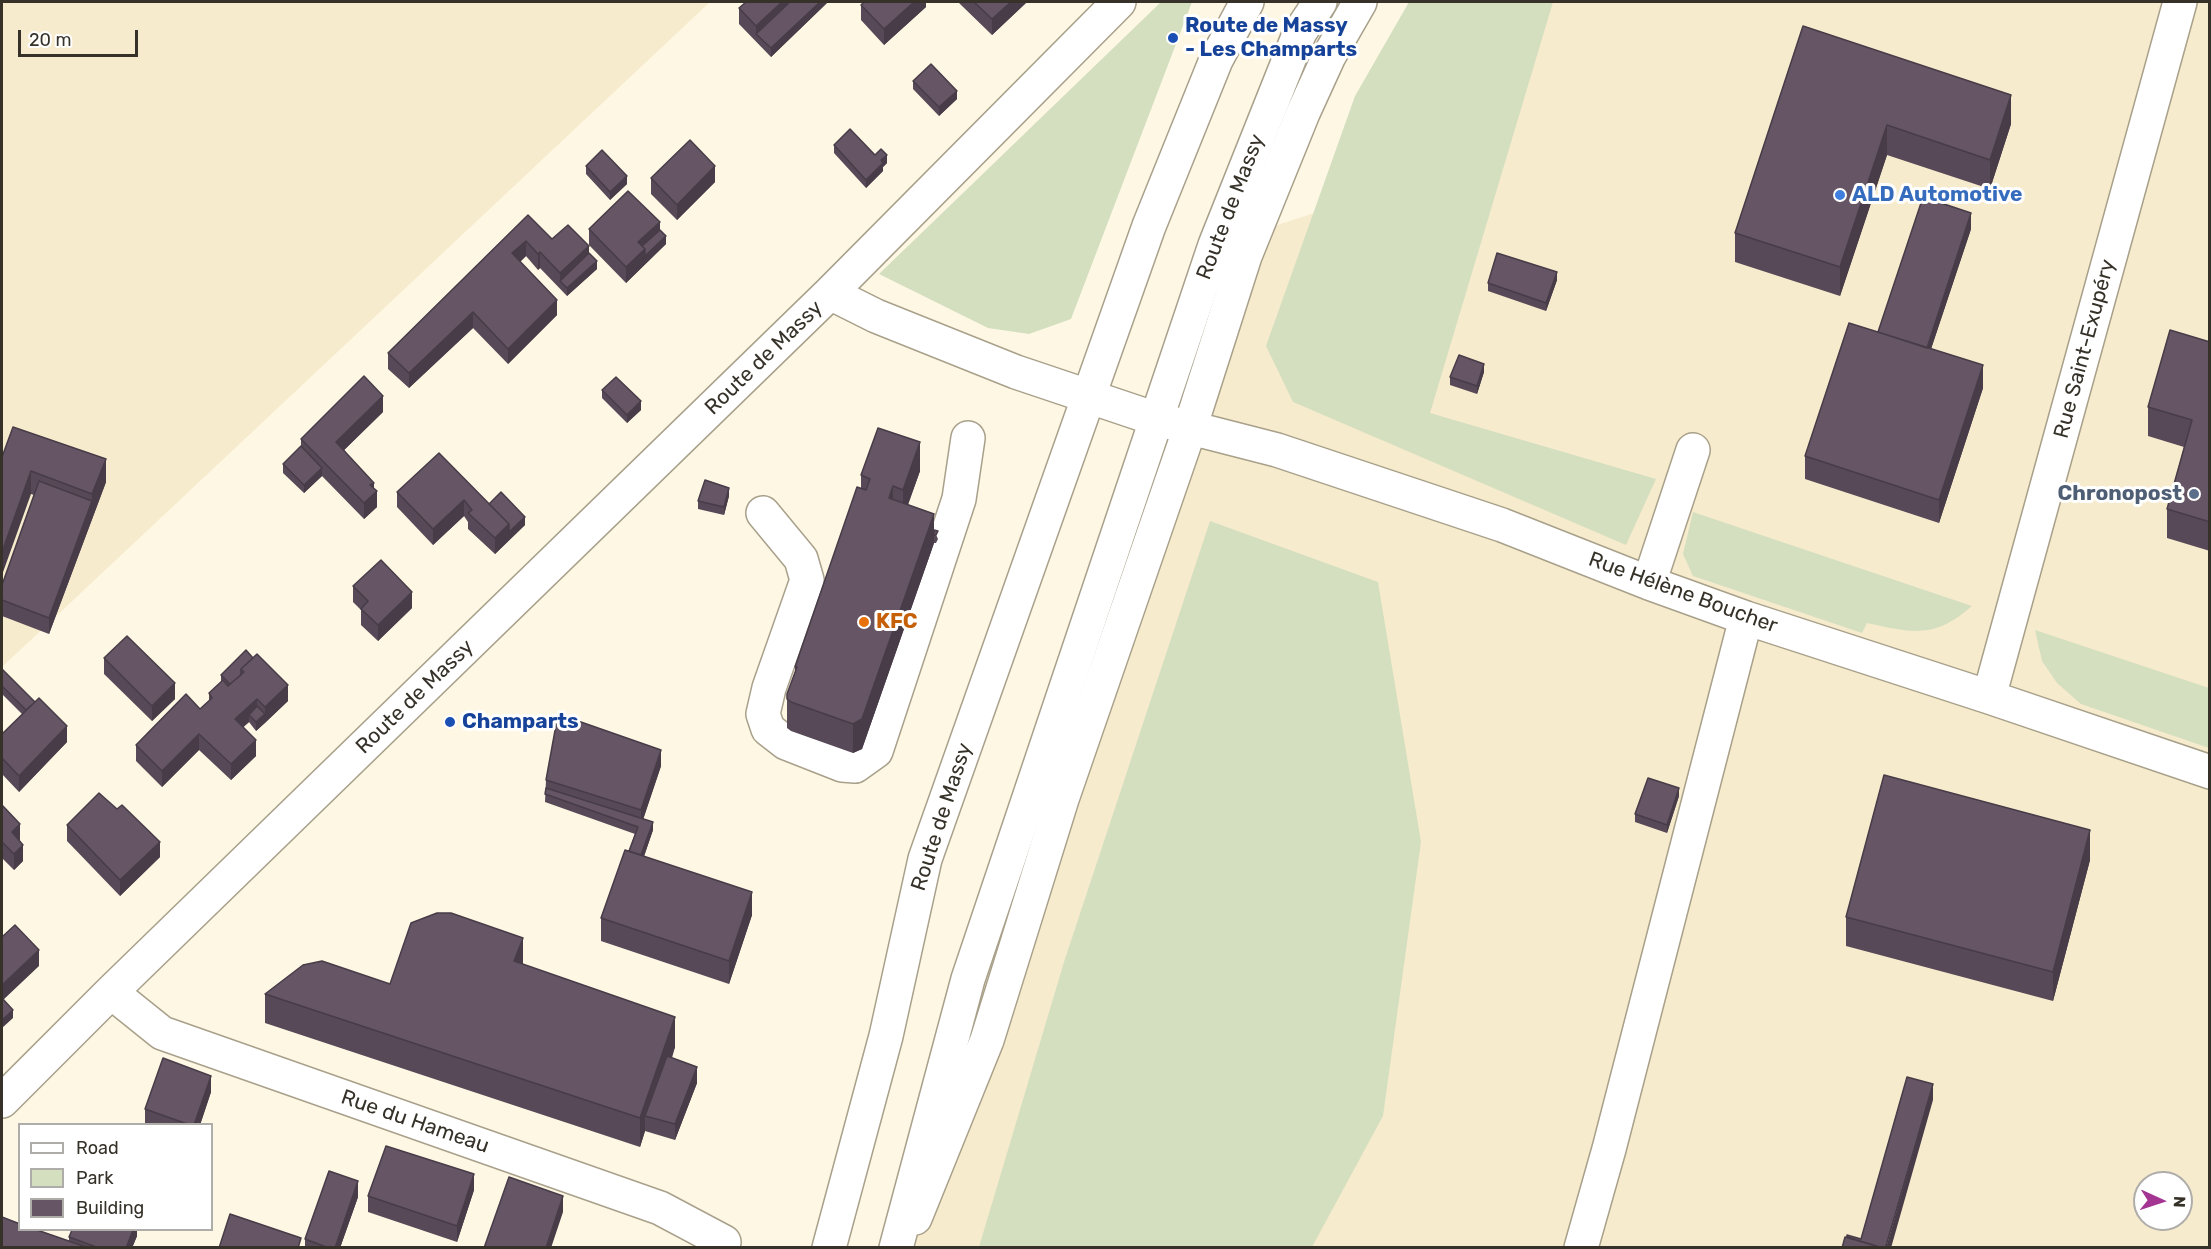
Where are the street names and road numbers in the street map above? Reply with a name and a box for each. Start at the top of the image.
street label: Route de Massy [1192,131,1270,283]
street label: Rue Saint-Exupéry [2049,257,2121,441]
street label: Route de Massy [700,296,828,420]
street label: Rue Hélène Boucher [1585,547,1781,639]
street label: Route de Massy [351,635,479,759]
street label: Route de Massy [906,740,978,894]
street label: Rue du Hameau [338,1085,492,1159]

